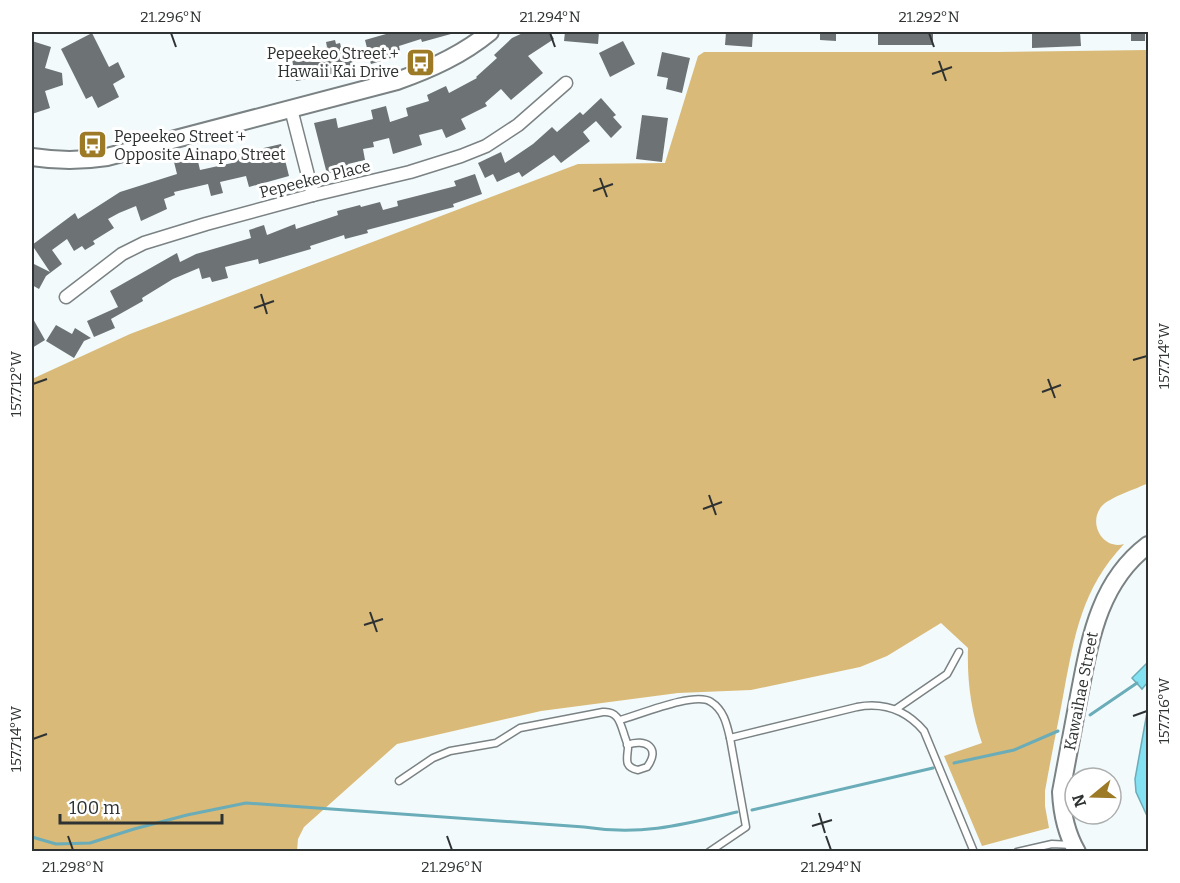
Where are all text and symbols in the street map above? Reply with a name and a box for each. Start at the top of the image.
text: 21.296°N [140,8,202,26]
text: 21.294°N [519,8,581,26]
text: 21.292°N [898,8,960,26]
place label: Pepeekeo Street + Hawaii Kai Drive [267,44,399,81]
bus stop icon: Pepeekeo Street + Hawaii Kai Drive [404,46,436,78]
place label: Pepeekeo Street + Opposite Ainapo Street [114,127,286,164]
bus stop icon: Pepeekeo Street + Opposite Ainapo Street [77,129,109,161]
street label: Pepeekeo Place [257,156,373,202]
text: 157.714°W [1155,322,1173,389]
text: 157.712°W [7,350,25,417]
street label: Kawaihae Street [1060,630,1102,752]
text: 157.716°W [1155,677,1173,744]
text: 157.714°W [7,705,25,772]
north arrow [1063,766,1123,826]
scale bar [60,787,222,825]
text: N [1068,792,1090,810]
text: 100 m [69,797,120,819]
text: 21.298°N [42,858,104,876]
text: 21.296°N [421,858,483,876]
text: 21.294°N [800,858,862,876]

